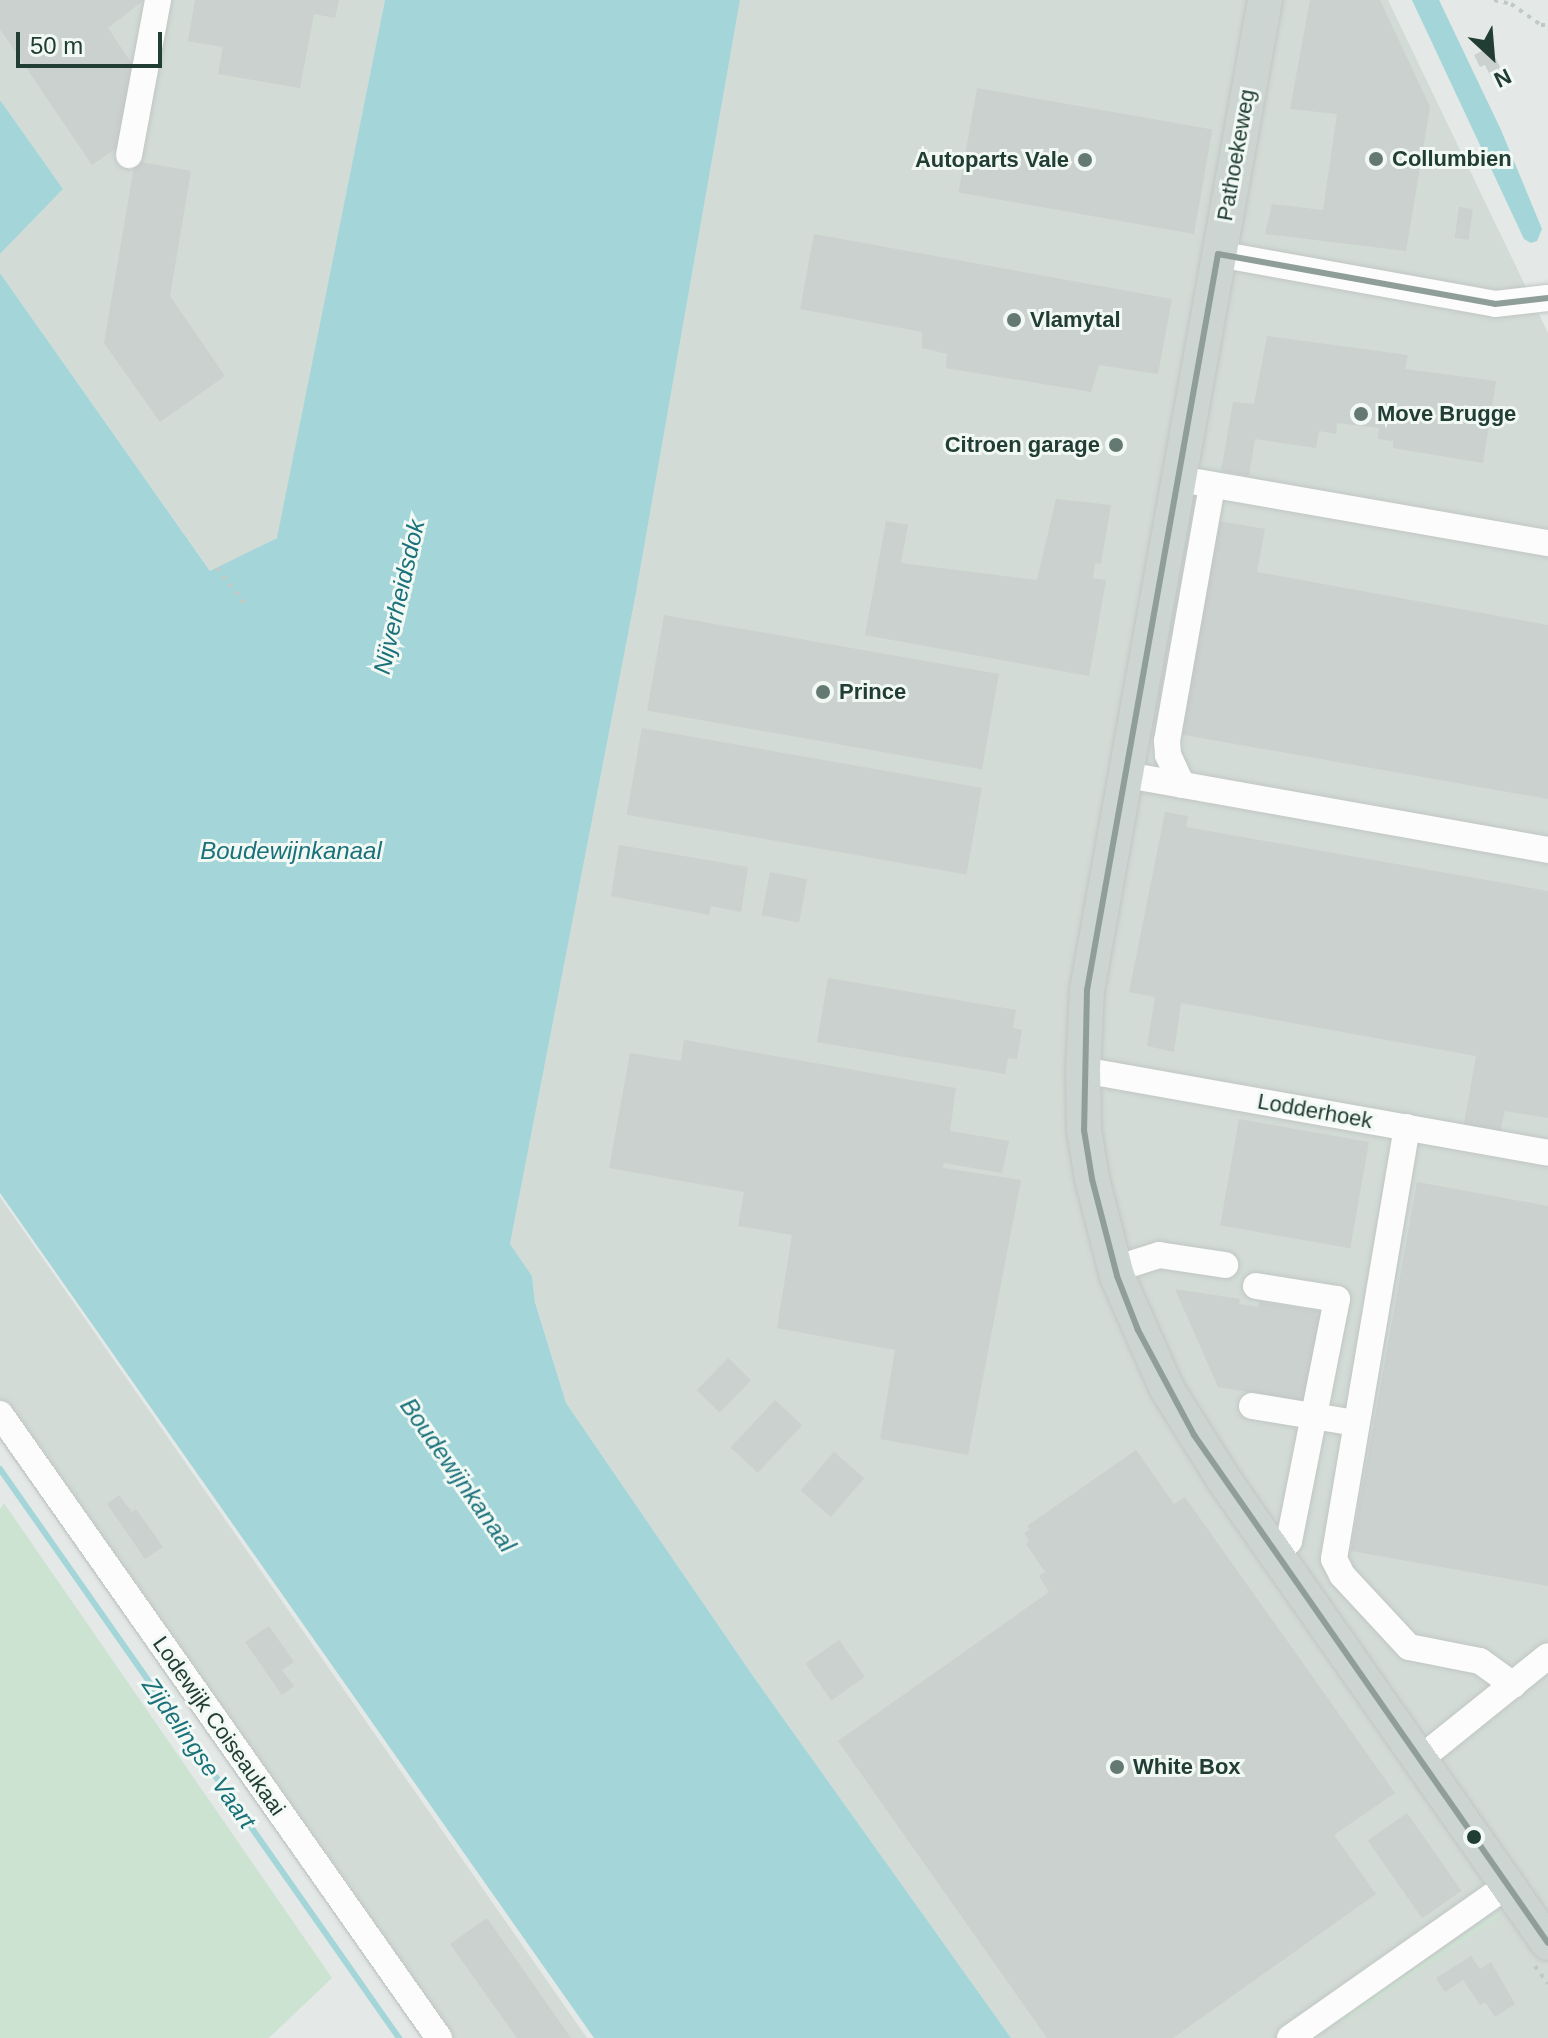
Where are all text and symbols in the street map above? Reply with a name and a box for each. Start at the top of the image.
scale bar [20,16,166,66]
north arrow [1452,16,1532,96]
text: 50 m [30,32,83,59]
text: N [1490,63,1515,93]
street label: Pathoekeweg [1211,87,1261,223]
place label: Collumbien [1392,146,1512,172]
place label: Autoparts Vale [915,147,1069,173]
marker: Collumbien [1367,150,1385,168]
marker: Autoparts Vale [1076,151,1094,169]
place label: Vlamytal [1030,307,1120,333]
marker: Vlamytal [1005,311,1023,329]
place label: Move Brugge [1377,401,1516,427]
marker: Move Brugge [1352,405,1370,423]
place label: Citroen garage [945,432,1100,458]
marker: Citroen garage [1107,436,1125,454]
water label: Nijverheidsdok [367,517,431,677]
place label: Prince [839,679,906,705]
marker: Prince [814,683,832,701]
water label: Boudewijnkanaal [200,837,382,865]
street label: Lodderhoek [1255,1088,1375,1134]
water label: Boudewijnkanaal [394,1392,522,1558]
street label: Lodewijk Coiseaukaai [147,1631,291,1821]
water label: Zijdelingse Vaart [136,1672,262,1834]
place label: White Box [1133,1754,1241,1780]
marker: White Box [1108,1758,1126,1776]
unlabelled marker [1466,1829,1482,1845]

